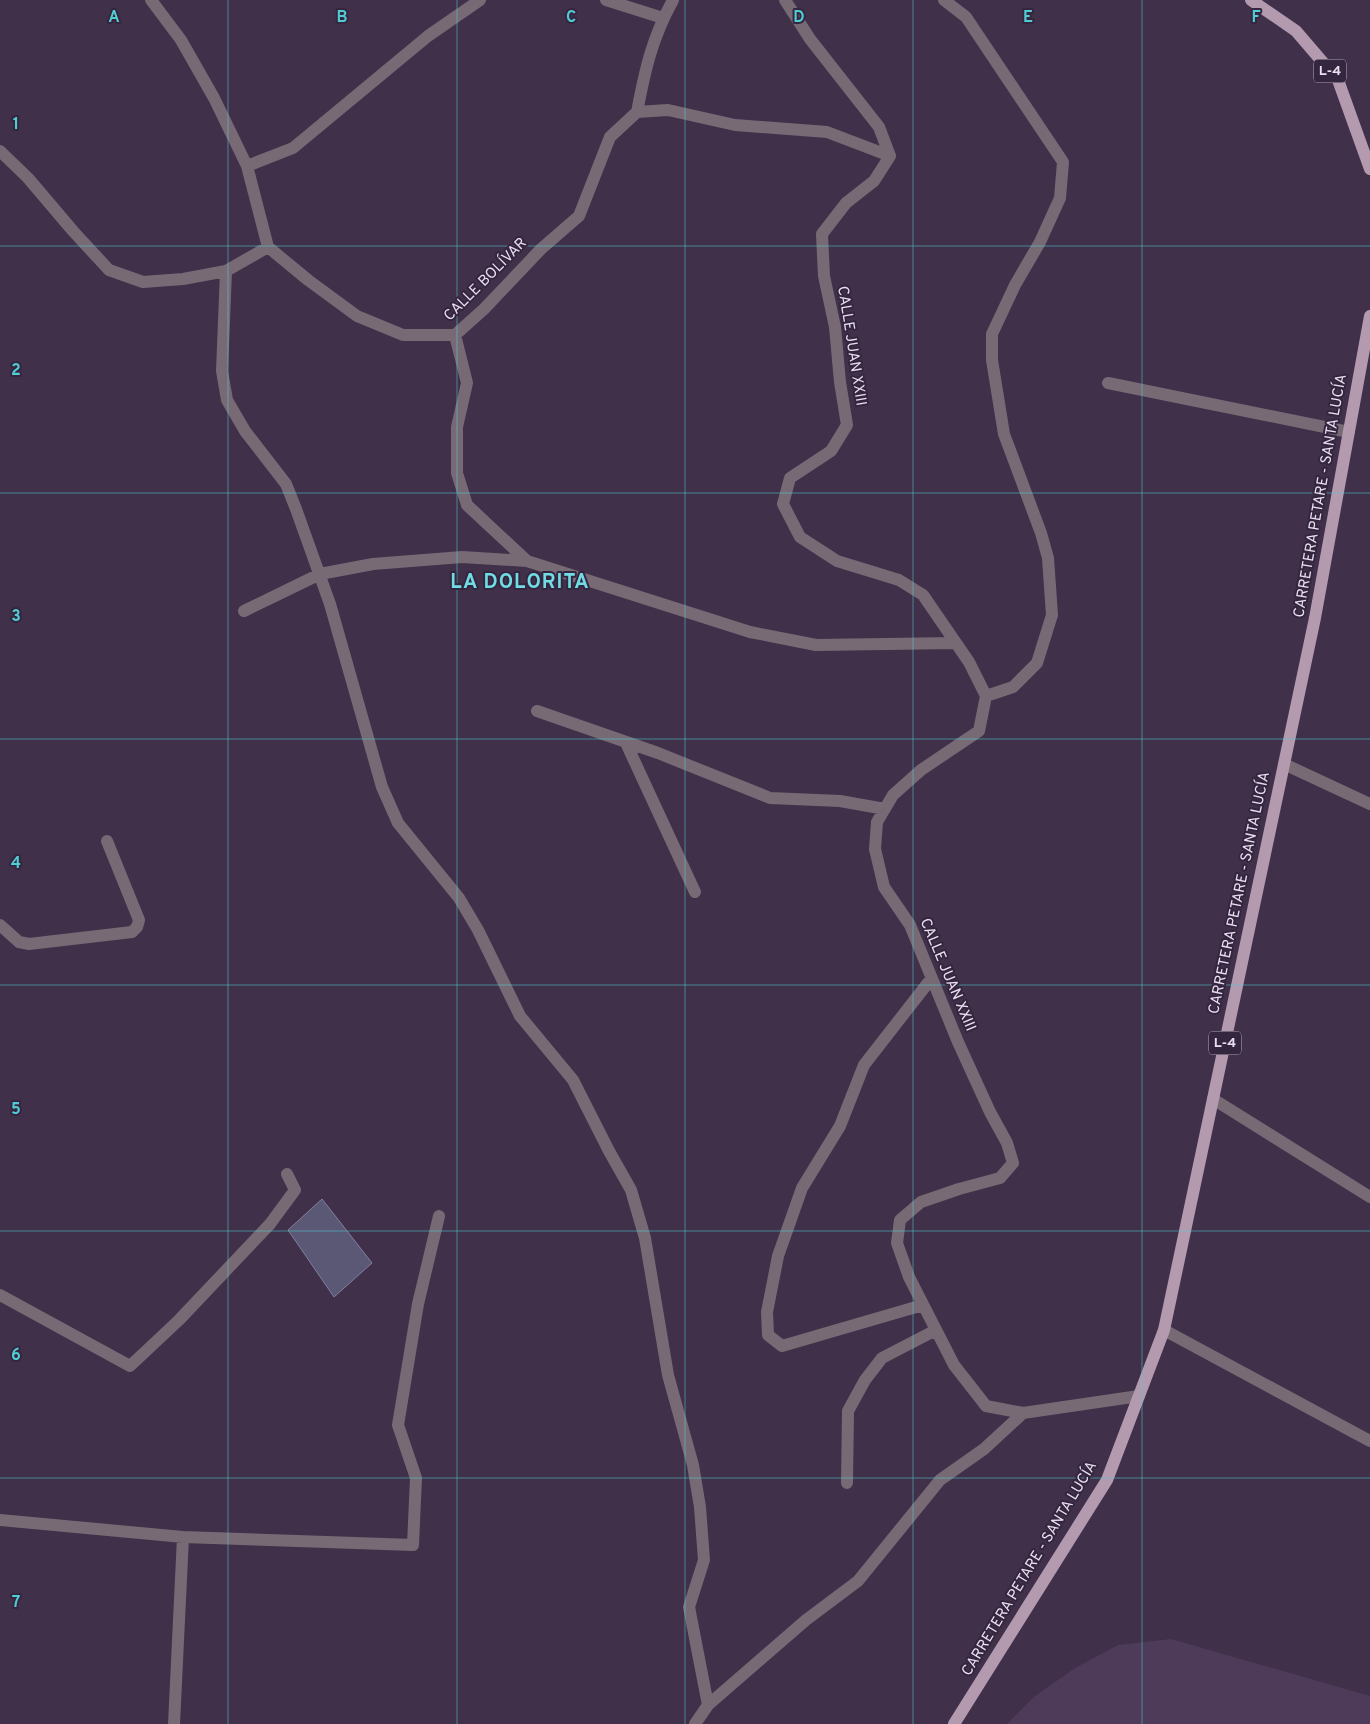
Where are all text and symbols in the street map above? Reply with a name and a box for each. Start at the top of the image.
text: A [108,8,120,28]
text: B [336,8,348,28]
text: C [566,8,576,28]
text: D [793,8,805,28]
text: E [1023,8,1033,28]
text: F [1251,8,1261,28]
road number: L-4 [1314,59,1346,82]
text: 1 [13,115,19,135]
street label: CALLE BOLÍVAR [440,234,532,326]
street label: CALLE JUAN XXIII [832,285,870,407]
text: 2 [11,361,21,381]
street label: CARRETERA PETARE - SANTA LUCÍA [1289,372,1352,619]
district label: LA DOLORITA [450,570,590,596]
text: 3 [11,607,21,627]
street label: CARRETERA PETARE - SANTA LUCÍA [1204,770,1275,1016]
text: 4 [11,854,21,874]
street label: CALLE JUAN XXIII [915,916,979,1034]
road number: L-4 [1209,1032,1241,1054]
text: 5 [11,1100,21,1120]
text: 6 [11,1346,21,1366]
street label: CARRETERA PETARE - SANTA LUCÍA [957,1458,1102,1680]
text: 7 [12,1593,20,1613]

